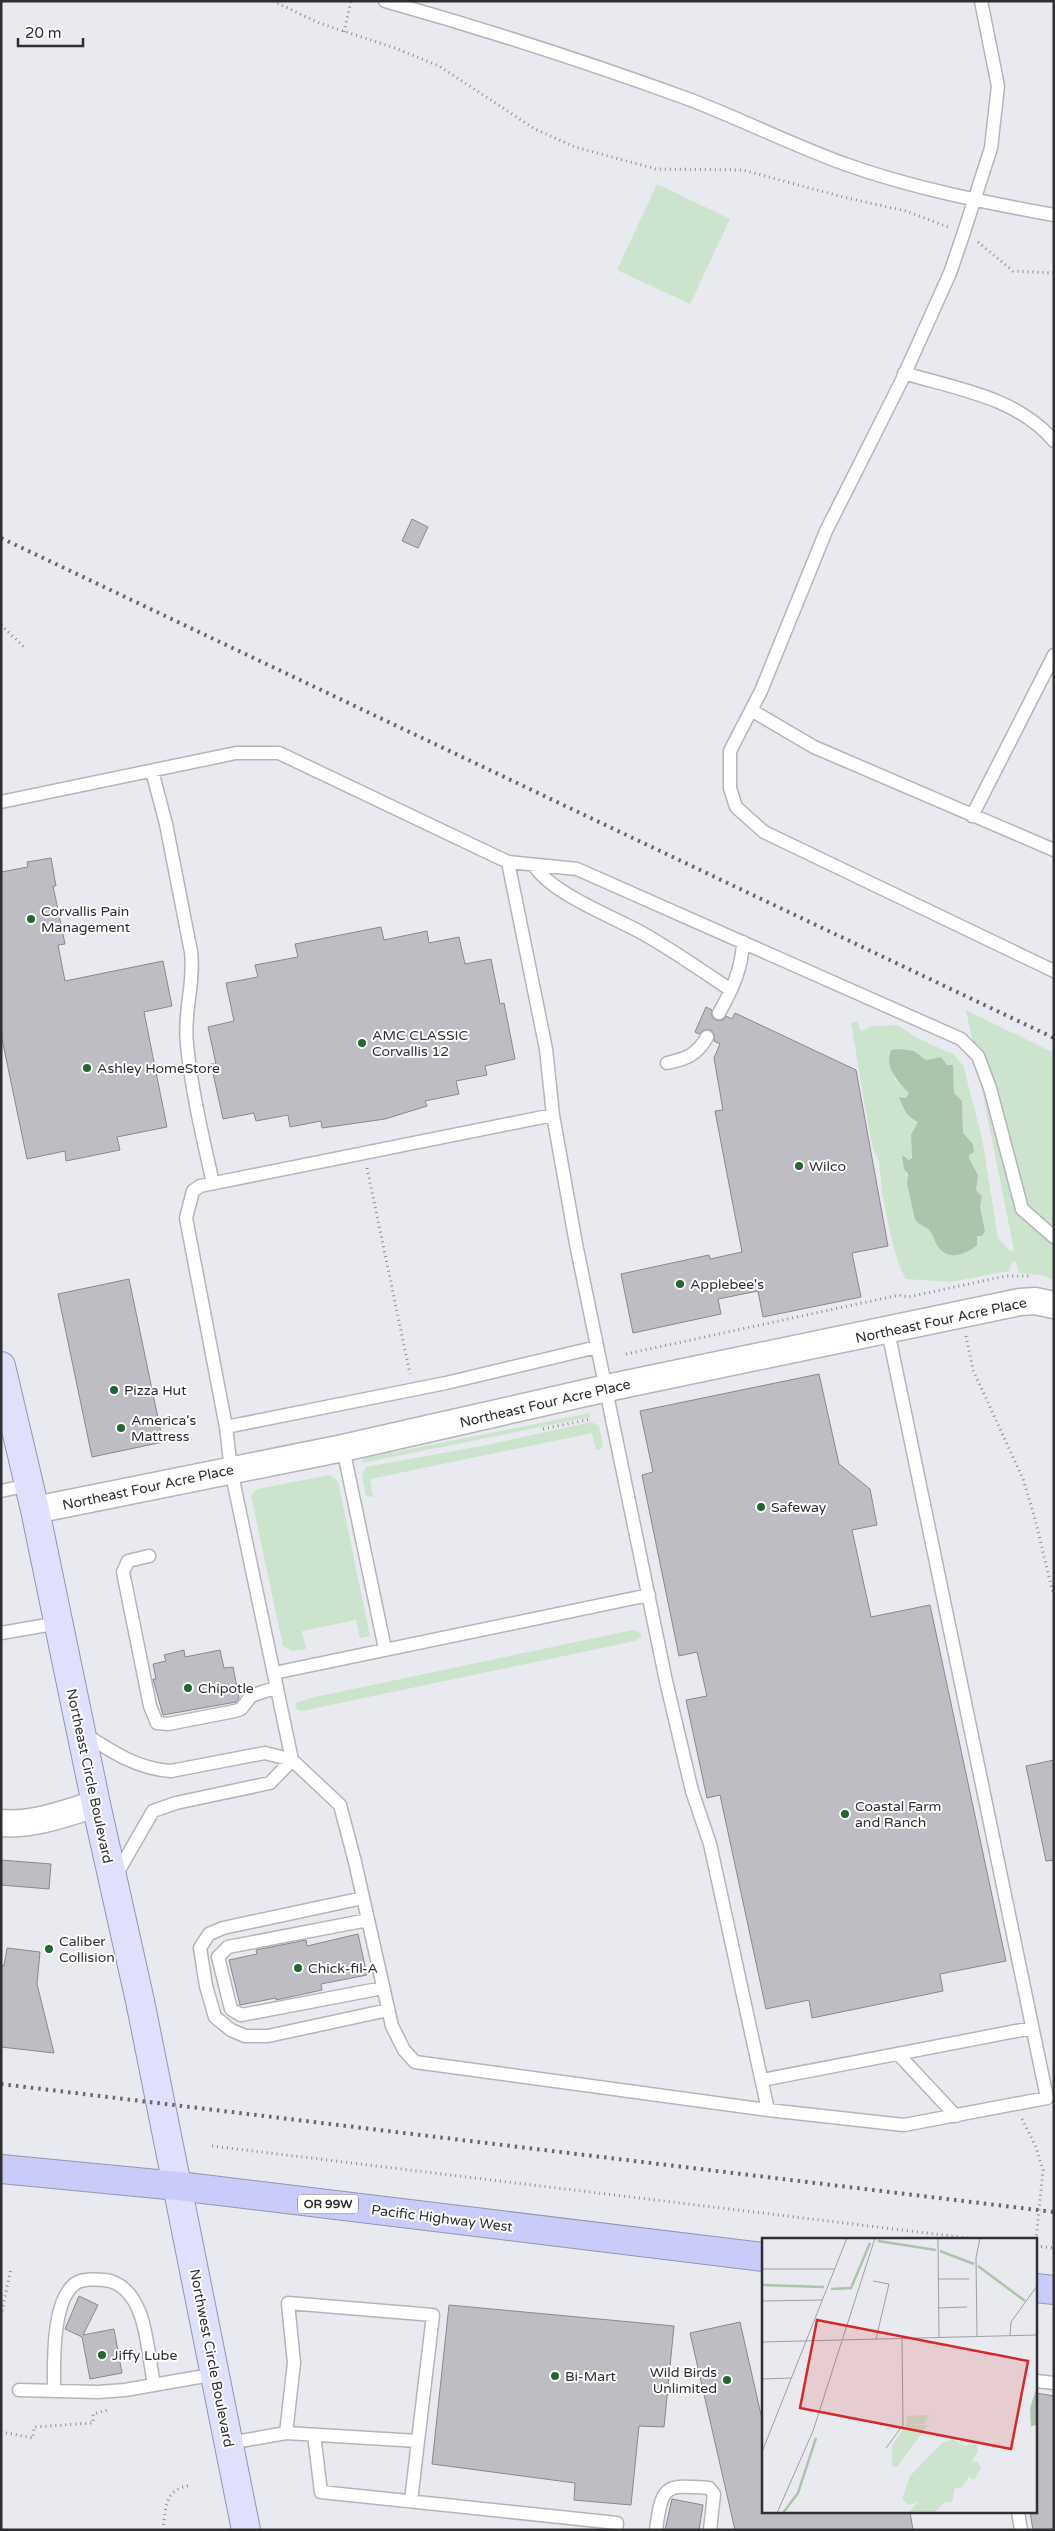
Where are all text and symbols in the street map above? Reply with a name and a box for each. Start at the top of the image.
scale bar [18,15,82,47]
text: 20 m [25,24,62,42]
place label: Corvallis Pain Management [41,903,131,936]
marker: Corvallis Pain Management [25,913,37,925]
place label: AMC CLASSIC Corvallis 12 [372,1027,469,1060]
marker: AMC CLASSIC Corvallis 12 [356,1037,368,1049]
place label: Ashley HomeStore [97,1060,220,1077]
marker: Ashley HomeStore [81,1062,93,1074]
place label: Wilco [809,1158,846,1175]
marker: Wilco [793,1160,805,1172]
place label: Applebee's [690,1276,764,1293]
marker: Applebee's [674,1278,686,1290]
street label: Northeast Four Acre Place [854,1294,1028,1347]
street label: Northeast Four Acre Place [458,1376,632,1431]
place label: Pizza Hut [124,1382,187,1399]
marker: Pizza Hut [108,1384,120,1396]
place label: America's Mattress [131,1412,196,1445]
marker: America's Mattress [115,1422,127,1434]
street label: Northeast Four Acre Place [61,1461,235,1514]
place label: Safeway [771,1499,827,1516]
marker: Safeway [755,1501,767,1513]
place label: Chipotle [198,1680,254,1697]
marker: Chipotle [182,1682,194,1694]
street label: Northeast Circle Boulevard [63,1687,116,1865]
place label: Coastal Farm and Ranch [855,1798,941,1831]
marker: Coastal Farm and Ranch [839,1808,851,1820]
place label: Caliber Collision [59,1933,115,1966]
marker: Caliber Collision [43,1943,55,1955]
place label: Chick-fil-A [308,1960,378,1977]
marker: Chick-fil-A [292,1962,304,1974]
road number: OR 99W [298,2194,358,2214]
street label: Pacific Highway West [370,2201,514,2236]
inset map [762,2238,1038,2514]
street label: Northwest Circle Boulevard [186,2267,237,2449]
place label: Jiffy Lube [112,2347,177,2364]
marker: Jiffy Lube [96,2349,108,2361]
place label: Wild Birds Unlimited [650,2364,717,2397]
place label: Bi-Mart [565,2368,617,2385]
marker: Bi-Mart [549,2370,561,2382]
marker: Wild Birds Unlimited [721,2374,733,2386]

